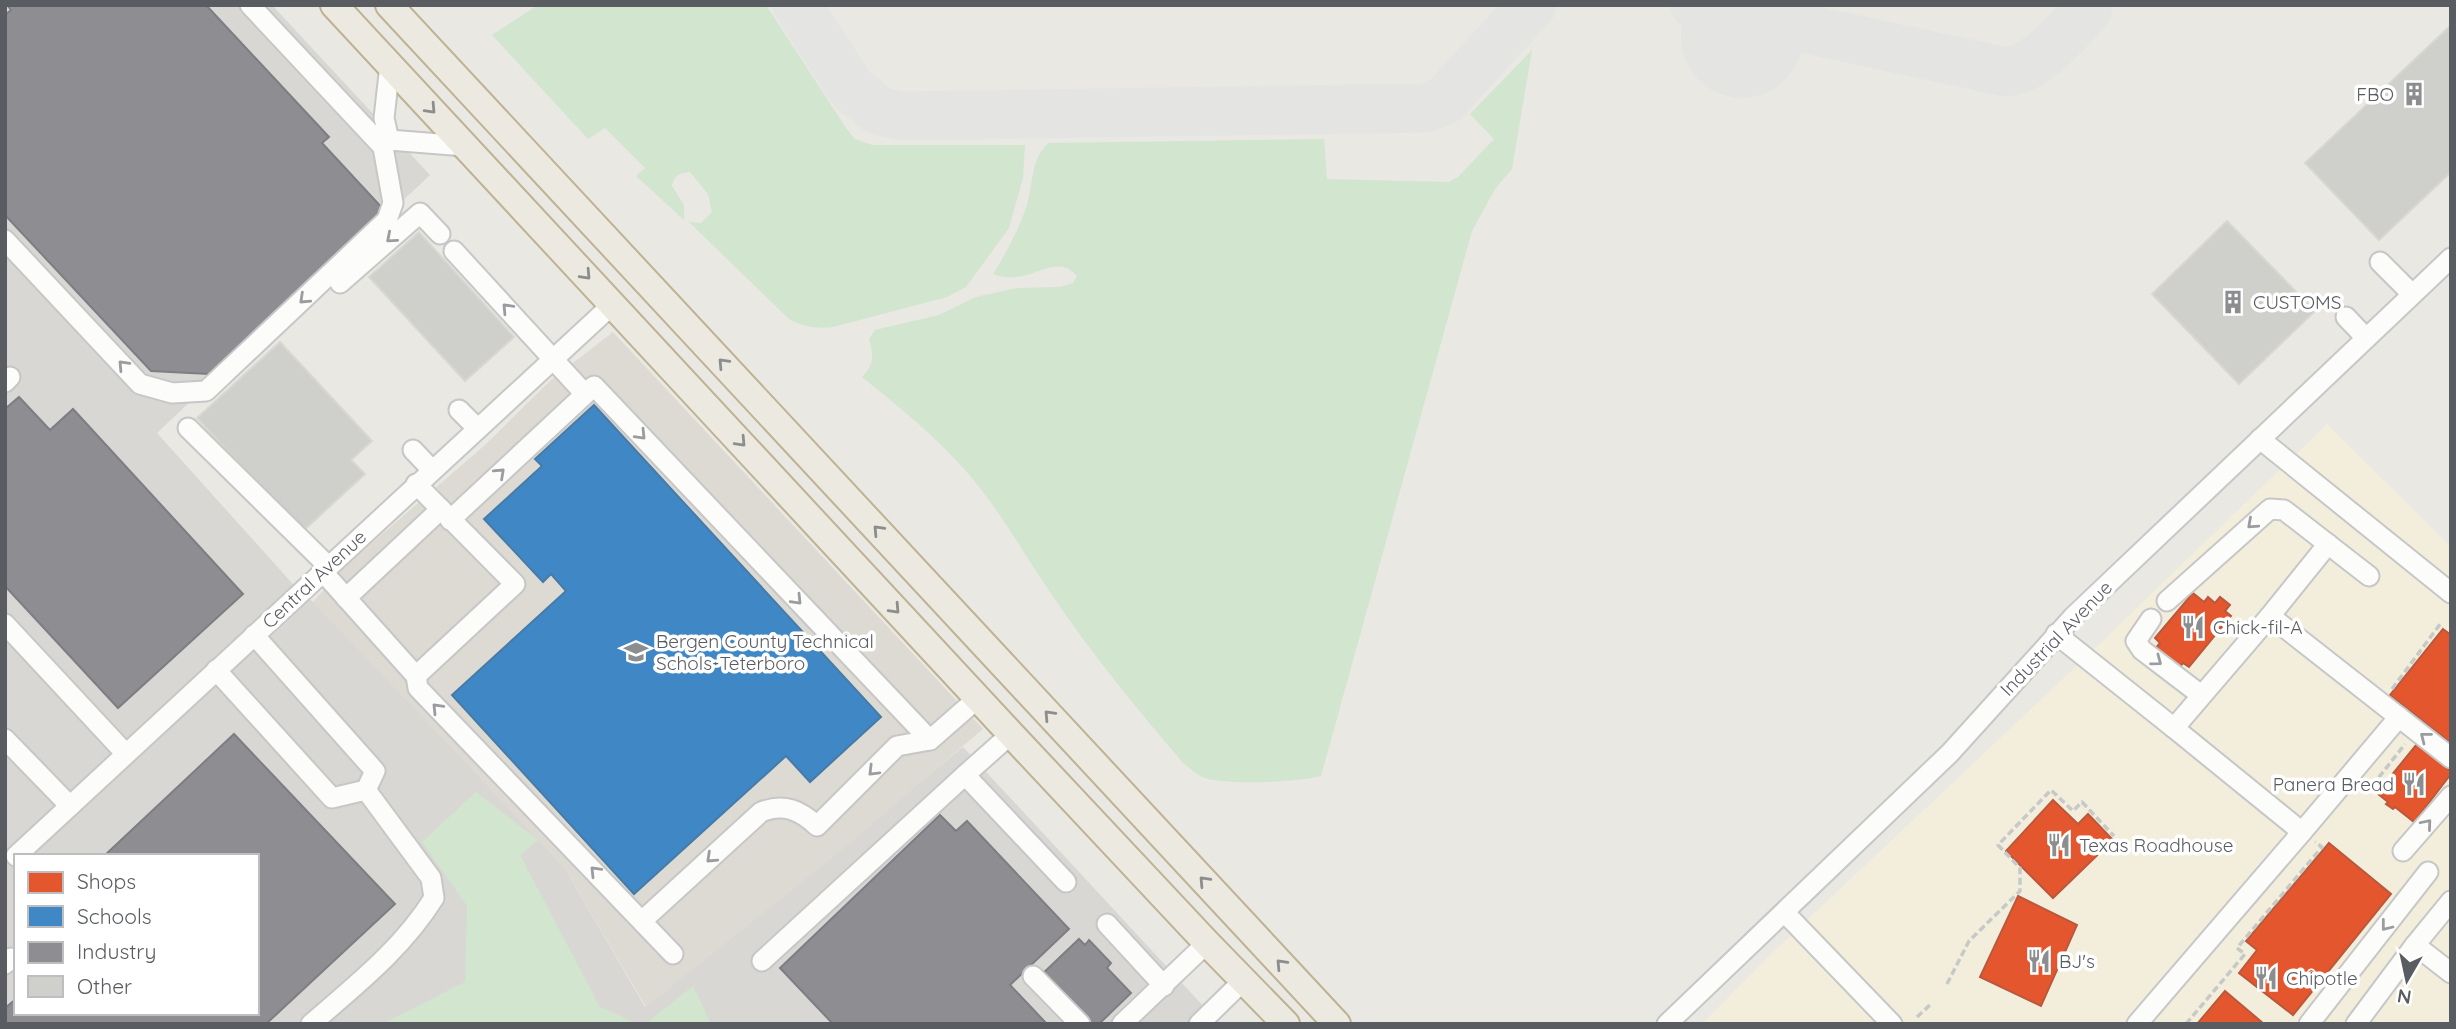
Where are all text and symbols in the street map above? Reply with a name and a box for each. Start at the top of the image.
building icon: FBO [2400,80,2428,108]
place label: FBO [2356,82,2394,106]
one-way arrow [422,101,435,114]
one-way arrow [386,230,399,242]
one-way arrow [578,267,590,280]
building icon: CUSTOMS [2219,288,2247,316]
one-way arrow [299,290,312,303]
place label: CUSTOMS [2253,290,2341,314]
one-way arrow [502,303,515,316]
one-way arrow [719,358,731,371]
one-way arrow [118,360,131,373]
one-way arrow [632,427,645,440]
one-way arrow [733,434,745,447]
one-way arrow [492,469,505,482]
one-way arrow [2247,515,2260,528]
street label: Central Avenue [257,525,371,633]
one-way arrow [874,525,886,538]
street label: Industrial Avenue [1995,575,2117,701]
one-way arrow [789,592,802,605]
one-way arrow [887,601,900,614]
restaurant icon: Chick-fil-A [2179,613,2207,641]
place label: Chick-fil-A [2213,615,2303,639]
place label: Bergen County Technical Schols-Teterboro [656,629,874,675]
school or university icon: Bergen County Technical Schols-Teterboro [622,638,650,666]
one-way arrow [2149,653,2162,666]
one-way arrow [433,703,446,716]
one-way arrow [1045,710,1057,723]
one-way arrow [2420,733,2433,746]
one-way arrow [868,762,881,775]
restaurant icon: Panera Bread [2400,770,2428,798]
place label: Panera Bread [2273,772,2394,796]
one-way arrow [2419,819,2431,832]
restaurant icon: Texas Roadhouse [2045,831,2073,859]
place label: Texas Roadhouse [2079,833,2233,857]
one-way arrow [706,850,719,862]
legend [14,854,259,1015]
one-way arrow [591,867,604,880]
text: Shops [77,868,136,894]
one-way arrow [1200,876,1212,889]
text: Schools [77,903,152,929]
one-way arrow [2382,918,2395,930]
text: Industry [77,938,156,964]
north arrow [2372,945,2442,1015]
restaurant icon: BJ's [2025,947,2053,975]
place label: BJ's [2059,949,2095,973]
one-way arrow [1277,959,1289,972]
restaurant icon: Chipotle [2252,964,2280,992]
place label: Chipotle [2286,966,2358,990]
text: Other [77,973,132,999]
text: N [2396,984,2413,1010]

